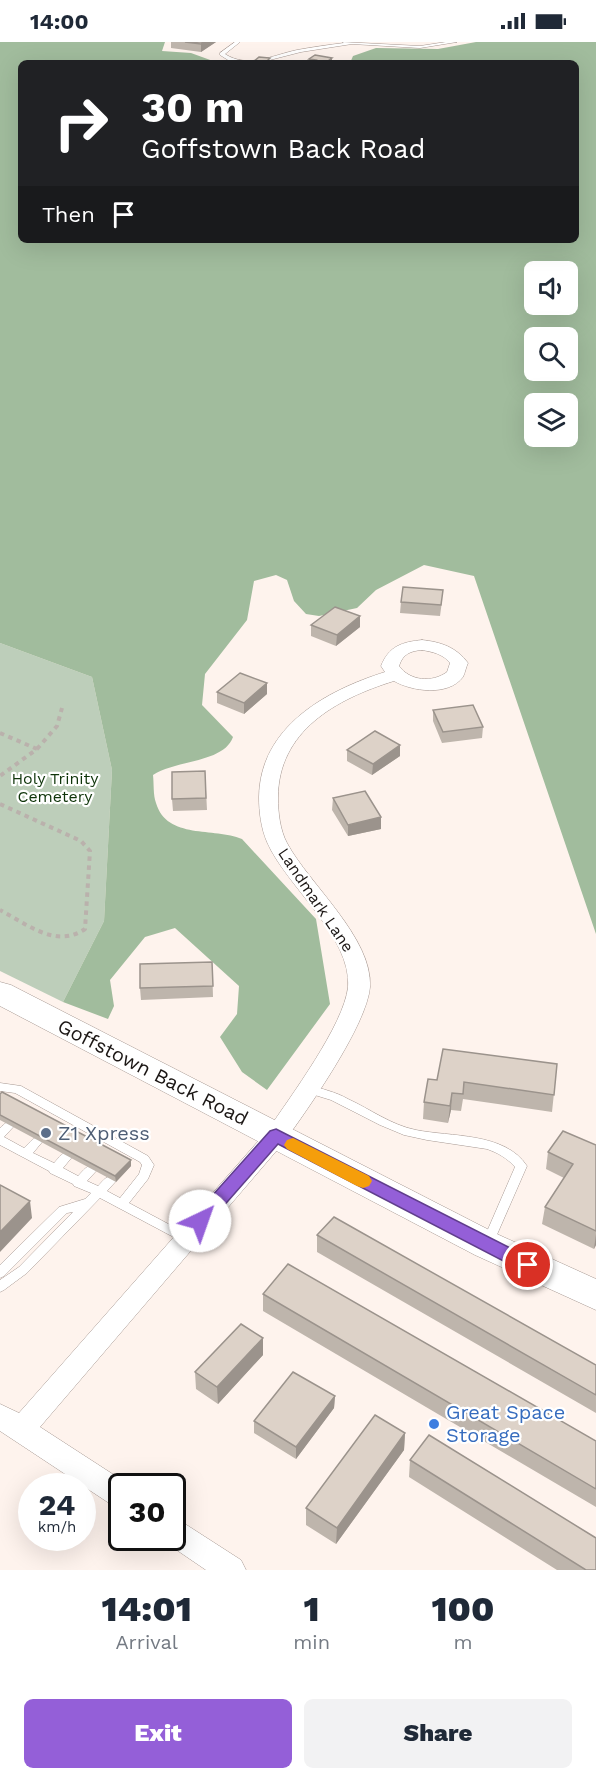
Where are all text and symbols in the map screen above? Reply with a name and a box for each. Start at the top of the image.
text: 14:00 [30,9,89,34]
text: 30 m [141,83,245,132]
icon: right [42,84,120,162]
text: Goffstown Back Road [141,133,425,165]
icon: arrive [107,198,140,231]
text: Then [42,202,95,227]
map controls [524,261,578,447]
button: sound [524,261,578,315]
button: search [524,327,578,381]
button: layers [524,393,578,447]
park label: Holy Trinity Cemetery [11,769,99,806]
street label: Landmark Lane [274,844,358,956]
street label: Goffstown Back Road [54,1013,252,1131]
place label: Z1 Xpress [58,1121,150,1145]
marker: Z1 Xpress [39,1126,53,1140]
position arrow [168,1189,232,1253]
pin [502,1239,553,1290]
icon: arrive [511,1248,544,1281]
place label: Great Space Storage [446,1400,565,1447]
marker: Great Space Storage [427,1417,441,1431]
speed limit sign: 30 [108,1473,186,1551]
text: 24 [39,1487,75,1522]
text: km/h [38,1518,76,1536]
text: 14:01 [102,1588,192,1630]
text: 1 [304,1588,320,1630]
text: 100 [432,1588,494,1630]
text: Arrival [115,1630,178,1654]
text: min [293,1630,330,1654]
text: m [453,1630,473,1654]
button: Exit [24,1699,292,1768]
button: Share [304,1699,572,1768]

